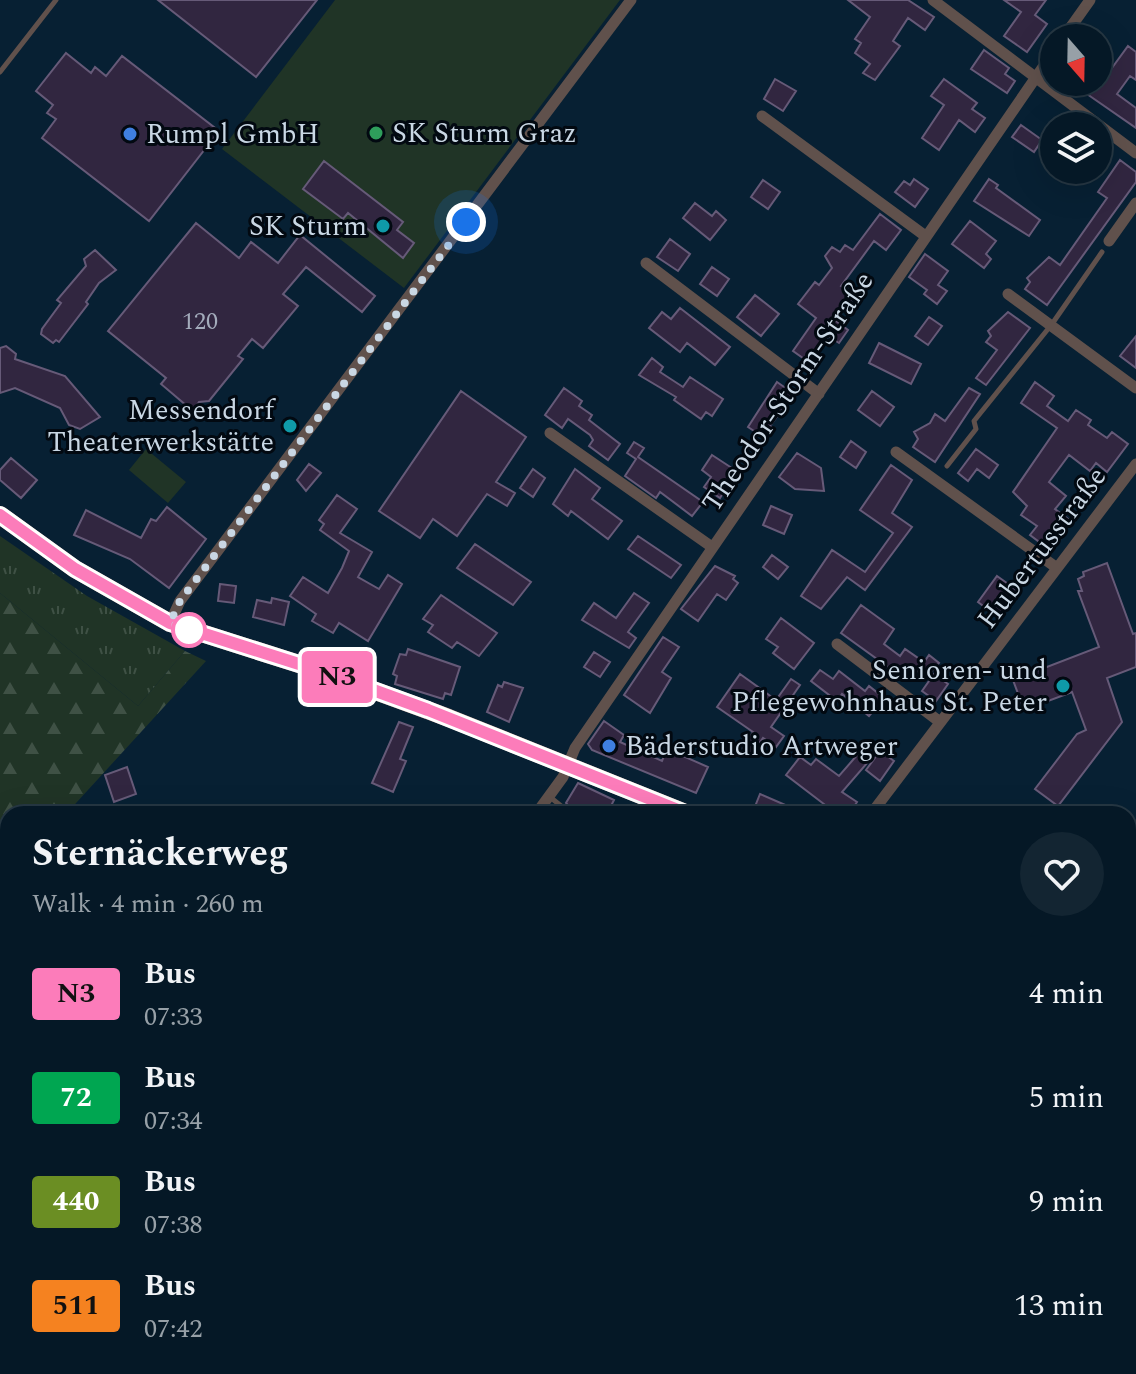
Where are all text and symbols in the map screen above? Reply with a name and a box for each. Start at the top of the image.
north arrow [1040,24,1112,96]
map controls [1040,24,1112,184]
place label: SK Sturm Graz [392,112,577,155]
button: layers [1040,112,1112,184]
place label: Rumpl GmbH [146,113,319,156]
marker: SK Sturm Graz [367,124,385,142]
marker: Rumpl GmbH [121,125,139,143]
your location [446,202,486,242]
place label: SK Sturm [249,205,367,248]
marker: SK Sturm [374,217,392,235]
street label: Theodor-Storm-Straße [691,263,885,521]
house number: 120 [182,304,218,340]
place label: Messendorf Theaterwerkstätte [47,389,276,464]
marker: Messendorf Theaterwerkstätte [281,417,299,435]
street label: Hubertusstraße [966,458,1118,638]
unlabelled marker [172,613,206,647]
place label: Senioren- und Pflegewohnhaus St. Peter [732,649,1047,724]
line badge: N3 [301,651,373,703]
text: N3 [318,655,356,698]
marker: Senioren- und Pflegewohnhaus St. Peter [1054,677,1072,695]
place label: Bäderstudio Artweger [625,725,898,768]
marker: Bäderstudio Artweger [600,737,618,755]
text: Sternäckerweg [32,825,289,883]
button: heart [1020,832,1104,916]
text: Walk · 4 min · 260 m [32,884,264,924]
text: Bus [144,951,196,997]
text: 4 min [1029,971,1104,1017]
text: N3 [57,972,95,1015]
text: 07:33 [144,997,203,1037]
text: Bus [144,1055,196,1101]
text: 5 min [1029,1075,1104,1121]
text: 72 [60,1076,92,1119]
text: 07:34 [144,1101,203,1141]
text: Bus [144,1159,196,1205]
text: 9 min [1029,1179,1104,1225]
text: 440 [52,1180,100,1223]
text: 07:38 [144,1205,203,1245]
text: Bus [144,1263,196,1309]
text: 13 min [1014,1283,1104,1329]
text: 511 [52,1284,100,1327]
text: 07:42 [144,1309,203,1349]

